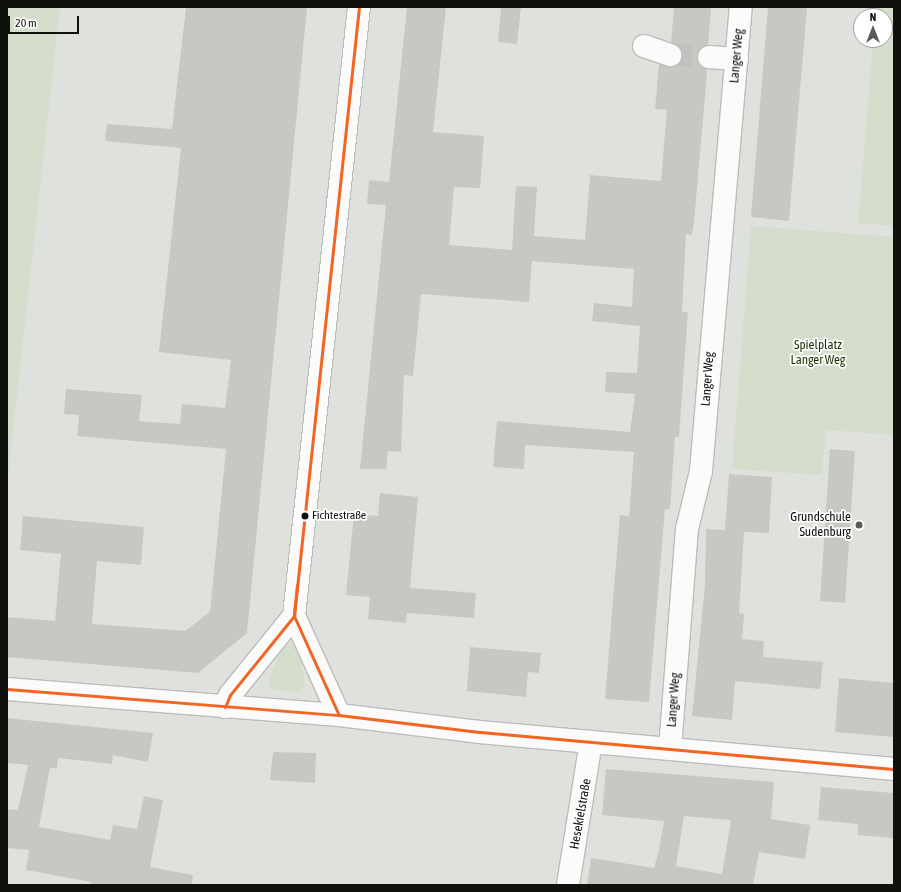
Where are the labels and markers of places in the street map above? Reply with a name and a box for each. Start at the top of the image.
place label: Fichtestraße [312,509,366,523]
place label: Grundschule Sudenburg [790,510,851,541]
marker: Fichtestraße [300,511,310,521]
marker: Grundschule Sudenburg [854,520,864,530]

